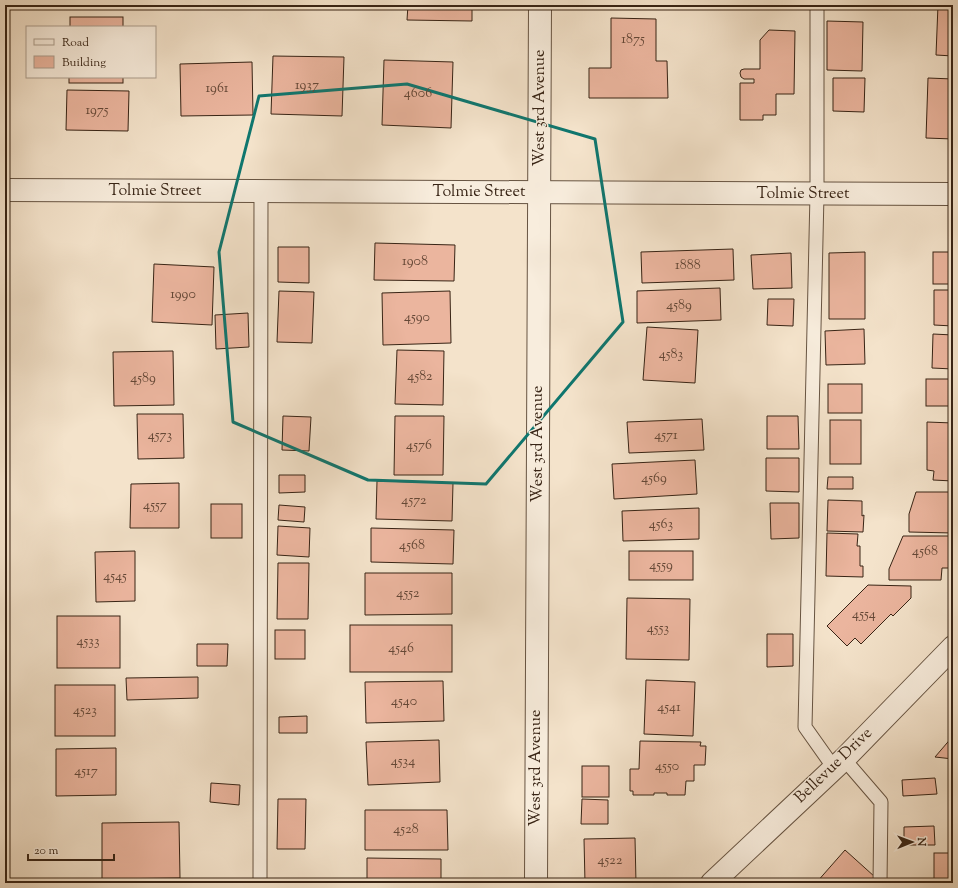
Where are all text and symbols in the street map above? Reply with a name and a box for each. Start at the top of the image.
legend [26,26,156,78]
house number: 1875 [621,30,645,50]
text: Road [62,34,89,52]
street label: West 3rd Avenue [529,49,552,167]
text: Building [62,54,106,72]
house number: 1937 [295,76,319,96]
house number: 1961 [205,79,229,99]
house number: 4606 [404,84,432,104]
house number: 1975 [85,101,109,121]
street label: Tolmie Street [109,180,202,203]
street label: Tolmie Street [433,181,526,204]
street label: Tolmie Street [757,183,850,206]
house number: 1908 [402,252,428,272]
house number: 1888 [675,256,701,276]
house number: 1990 [170,285,196,305]
house number: 4589 [666,296,692,316]
house number: 4590 [404,308,430,328]
house number: 4583 [659,345,684,365]
house number: 4582 [407,367,433,387]
house number: 4589 [130,369,156,389]
street label: West 3rd Avenue [527,385,550,503]
house number: 4573 [148,426,173,446]
house number: 4571 [654,426,678,446]
house number: 4576 [406,436,432,456]
house number: 4569 [641,469,667,489]
house number: 4572 [401,491,427,511]
house number: 4557 [143,496,167,516]
house number: 4563 [649,515,674,535]
house number: 4568 [399,536,425,556]
house number: 4568 [912,542,938,562]
house number: 4559 [649,556,673,576]
house number: 4545 [103,567,127,587]
house number: 4552 [396,584,420,604]
house number: 4554 [852,605,876,625]
house number: 4553 [647,619,670,639]
house number: 4533 [76,632,100,652]
house number: 4546 [388,639,414,659]
house number: 4540 [391,692,417,712]
house number: 4541 [657,698,681,718]
house number: 4523 [73,701,97,721]
street label: West 3rd Avenue [525,709,548,827]
street label: Bellevue Drive [790,723,878,809]
house number: 4534 [391,752,415,772]
house number: 4550 [655,757,679,777]
house number: 4517 [74,762,98,782]
house number: 4528 [393,820,419,840]
north arrow [892,822,932,862]
scale bar [28,836,114,862]
text: N [913,836,929,847]
text: 20 m [34,842,59,860]
house number: 4522 [598,851,623,871]

